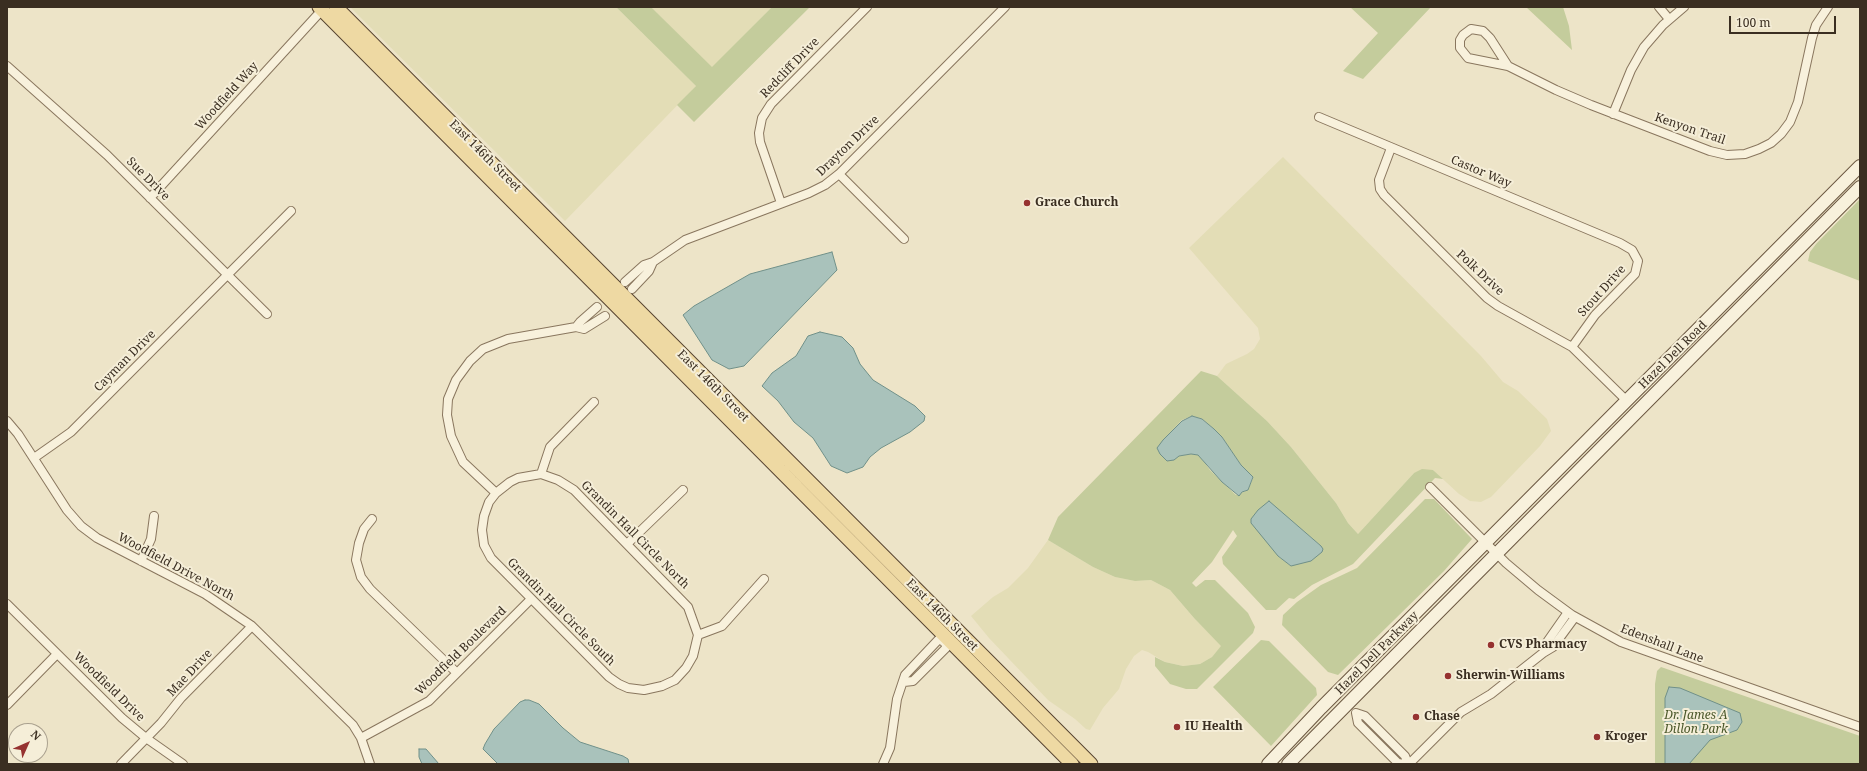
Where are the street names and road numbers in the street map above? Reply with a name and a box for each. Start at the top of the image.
street label: Redcliff Drive [758,35,822,101]
street label: Woodfield Way [193,59,261,133]
street label: Kenyon Trail [1653,110,1727,148]
street label: Drayton Drive [814,113,882,179]
street label: East 146th Street [446,117,524,195]
street label: Castor Way [1449,153,1513,191]
street label: Sue Drive [123,154,173,204]
street label: Polk Drive [1453,247,1507,299]
street label: Stout Drive [1575,262,1629,320]
street label: Hazel Dell Road [1636,318,1710,392]
street label: Cayman Drive [91,327,159,395]
street label: East 146th Street [674,347,752,425]
street label: Grandin Hall Circle North [578,478,692,592]
street label: Woodfield Drive North [115,530,237,604]
street label: Grandin Hall Circle South [504,555,618,669]
street label: East 146th Street [903,576,981,654]
street label: Woodfield Boulevard [413,604,509,698]
street label: Hazel Dell Parkway [1332,608,1422,698]
street label: Edenshall Lane [1618,622,1706,666]
street label: Mae Drive [165,646,215,700]
street label: Woodfield Drive [70,649,148,725]

